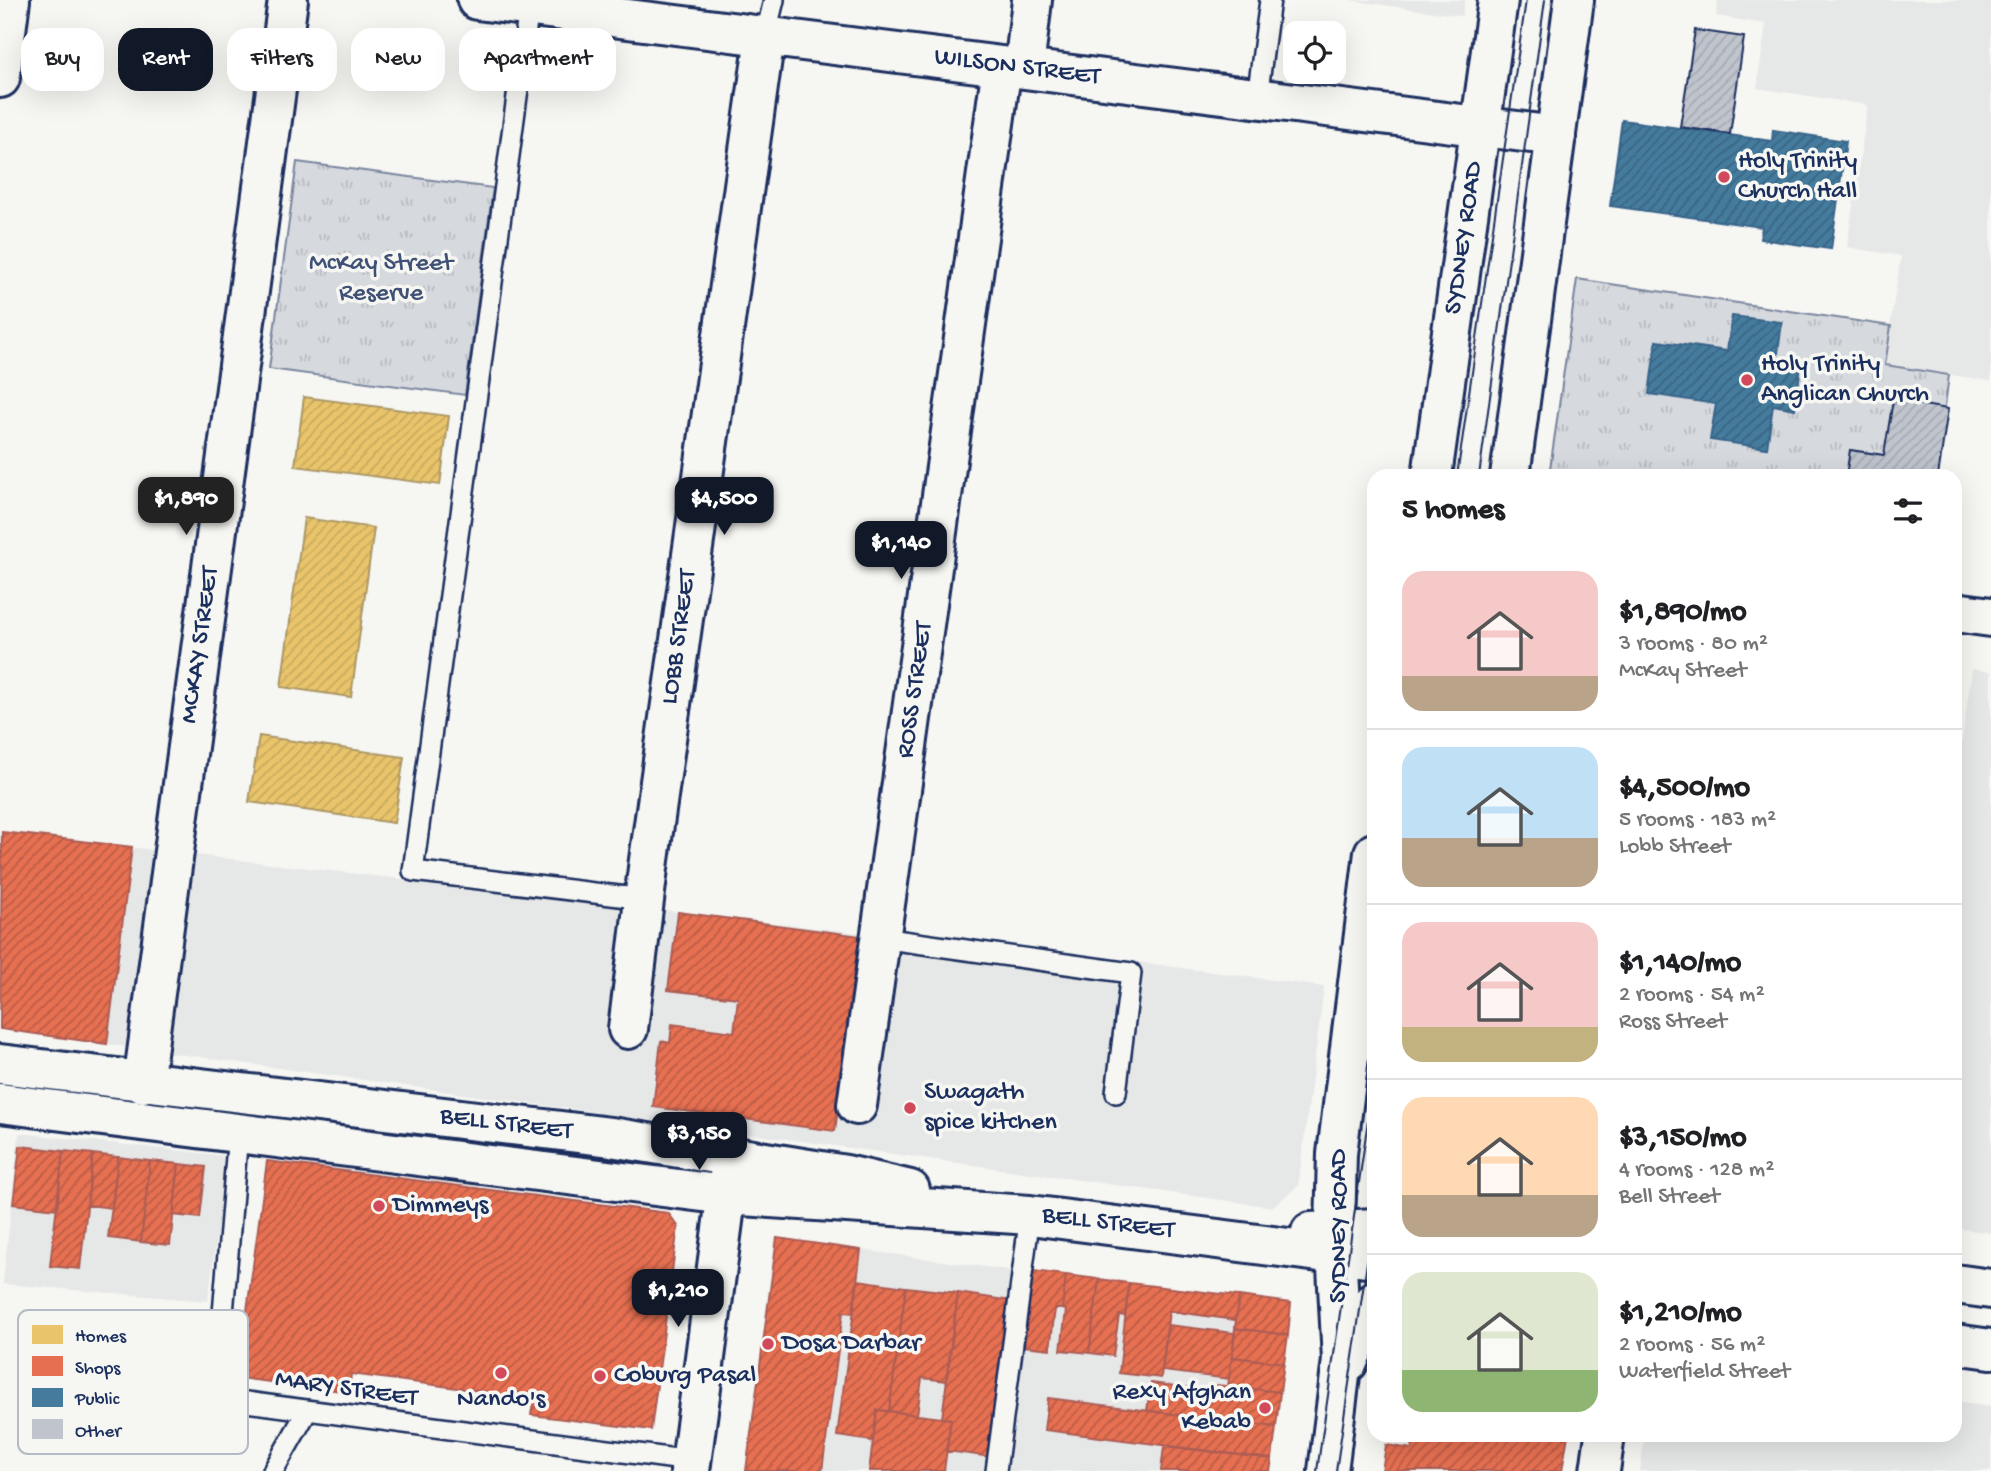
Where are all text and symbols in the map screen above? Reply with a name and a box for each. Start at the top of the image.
map controls [1283,21,1346,84]
button: locate [1283,21,1346,84]
chip: Buy [21,28,104,91]
chip: Rent [118,28,213,91]
chip: Filters [227,28,337,91]
chip: New [351,28,445,91]
chip: Apartment [459,28,616,91]
street label: WILSON STREET [932,42,1103,94]
place label: Holy Trinity Church Hall [1738,147,1857,208]
street label: SYDNEY ROAD [1439,160,1491,316]
marker: Holy Trinity Church Hall [1716,169,1732,185]
park label: McKay Street Reserve [309,249,455,310]
place label: Holy Trinity Anglican Church [1761,350,1929,411]
marker: Holy Trinity Anglican Church [1739,372,1755,388]
pin: $1,890 [129,477,243,537]
pin: $4,500 [667,477,781,537]
text: $1,890 [154,486,218,513]
text: $4,500 [691,486,757,513]
icon: filters [1889,492,1927,530]
text: 5 homes [1402,494,1504,529]
pin: $1,140 [844,522,958,581]
text: $1,140 [871,530,931,557]
street label: MCKAY STREET [175,564,227,725]
street label: LOBB STREET [655,567,705,707]
text: $1,890/mo [1619,596,1747,631]
icon: home [1458,599,1542,683]
street label: ROSS STREET [891,619,941,760]
text: 3 rooms · 80 m² [1619,631,1768,658]
text: McKay Street [1619,658,1746,685]
text: $4,500/mo [1619,772,1750,807]
icon: home [1458,775,1542,859]
text: 5 rooms · 183 m² [1619,807,1776,834]
text: Lobb Street [1619,834,1730,861]
text: $1,140/mo [1619,947,1741,982]
icon: home [1458,950,1542,1034]
text: 2 rooms · 54 m² [1619,982,1765,1009]
text: Ross Street [1619,1009,1727,1036]
place label: Swagath spice kitchen [924,1078,1057,1139]
marker: Swagath spice kitchen [902,1100,918,1116]
street label: BELL STREET [437,1101,575,1149]
pin: $3,150 [642,1112,756,1172]
text: $3,150 [667,1121,731,1148]
text: $3,150/mo [1619,1122,1746,1157]
icon: home [1458,1125,1542,1209]
street label: SYDNEY ROAD [1325,1149,1356,1303]
text: 4 rooms · 128 m² [1619,1157,1774,1184]
text: Bell Street [1619,1184,1720,1211]
place label: Dimmeys [391,1191,490,1222]
marker: Dimmeys [371,1198,387,1214]
street label: BELL STREET [1039,1200,1177,1248]
pin: $1,210 [621,1270,735,1329]
text: $1,210 [648,1278,708,1305]
text: $1,210/mo [1619,1297,1742,1332]
icon: home [1458,1300,1542,1384]
legend [18,1310,248,1454]
text: Homes [75,1326,127,1349]
place label: Dosa Darbar [780,1329,923,1360]
text: 2 rooms · 56 m² [1619,1332,1765,1359]
marker: Dosa Darbar [760,1336,776,1352]
text: Shops [75,1358,121,1381]
text: Waterfield Street [1619,1359,1790,1386]
place label: Coburg Pasal [614,1361,756,1392]
street label: MARY STREET [273,1365,420,1415]
marker: Nando's [493,1365,509,1381]
marker: Coburg Pasal [592,1368,608,1384]
place label: Rexy Afghan Kebab [1112,1378,1252,1439]
place label: Nando's [457,1385,547,1416]
text: Public [74,1389,120,1412]
marker: Rexy Afghan Kebab [1257,1400,1273,1416]
text: Other [75,1421,123,1444]

